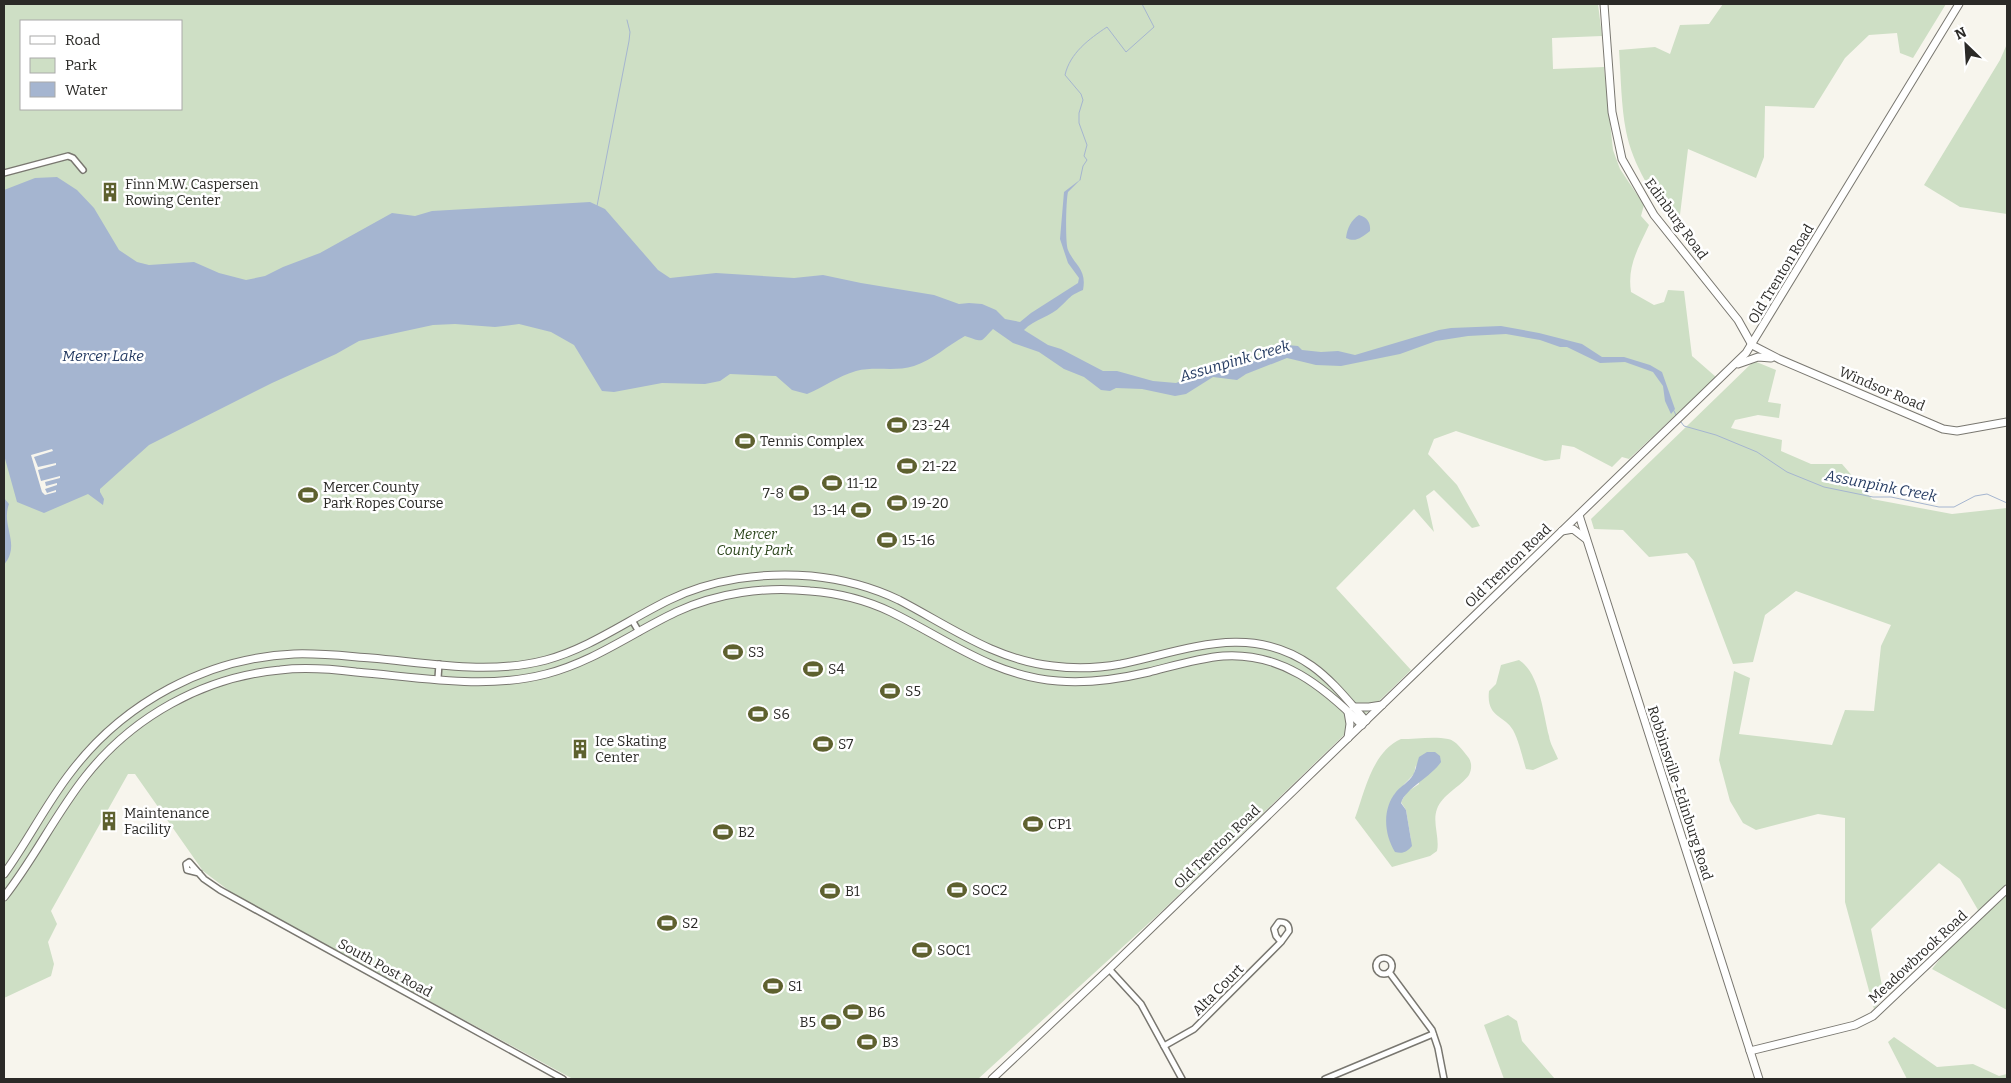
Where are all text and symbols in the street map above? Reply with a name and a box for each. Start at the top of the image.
legend [20,20,182,110]
north arrow [1941,20,1991,70]
text: N [1952,24,1969,44]
text: Road [65,31,100,49]
text: Park [65,56,97,74]
text: Water [65,81,108,99]
street label: Edinburg Road [1641,175,1711,263]
place label: Finn M.W. Caspersen Rowing Center [125,176,259,209]
building icon: Finn M.W. Caspersen Rowing Center [99,181,121,203]
street label: Old Trenton Road [1745,221,1817,327]
water label: Assunpink Creek [1177,336,1293,386]
water label: Mercer Lake [62,347,144,365]
street label: Windsor Road [1836,363,1928,415]
sports icon: 23-24 [886,414,908,436]
place label: 23-24 [912,417,950,434]
sports icon: Tennis Complex [734,430,756,452]
place label: Tennis Complex [760,433,864,450]
sports icon: 21-22 [896,455,918,477]
place label: 21-22 [922,458,957,475]
water label: Assunpink Creek [1823,466,1939,506]
sports icon: 11-12 [821,472,843,494]
place label: 11-12 [847,475,877,492]
place label: Mercer County Park Ropes Course [323,479,444,512]
sports icon: 7-8 [788,482,810,504]
sports icon: Mercer County Park Ropes Course [297,484,319,506]
place label: 7-8 [763,485,784,502]
sports icon: 19-20 [886,492,908,514]
place label: 19-20 [912,495,949,512]
sports icon: 13-14 [850,499,872,521]
place label: 13-14 [813,502,846,519]
street label: Old Trenton Road [1461,521,1555,611]
park label: Mercer County Park [717,526,794,559]
sports icon: 15-16 [876,529,898,551]
place label: 15-16 [902,532,935,549]
sports icon: S3 [722,641,744,663]
place label: S3 [748,644,764,661]
sports icon: S4 [802,658,824,680]
place label: S4 [828,661,845,678]
sports icon: S5 [879,680,901,702]
place label: S5 [905,683,921,700]
sports icon: S6 [747,703,769,725]
street label: Robbinsville-Edinburg Road [1644,704,1716,882]
place label: S6 [773,706,790,723]
place label: Ice Skating Center [595,733,667,766]
sports icon: S7 [812,733,834,755]
place label: S7 [838,736,853,753]
building icon: Ice Skating Center [569,738,591,760]
street label: Old Trenton Road [1170,802,1264,892]
place label: Maintenance Facility [124,805,209,838]
building icon: Maintenance Facility [98,810,120,832]
sports icon: CP1 [1022,813,1044,835]
place label: CP1 [1048,816,1071,833]
sports icon: B2 [712,821,734,843]
place label: B2 [738,824,755,841]
sports icon: SOC2 [946,879,968,901]
sports icon: B1 [819,880,841,902]
place label: SOC2 [972,882,1007,899]
place label: B1 [845,883,860,900]
street label: Meadowbrook Road [1865,907,1971,1007]
sports icon: S2 [656,912,678,934]
place label: S2 [682,915,698,932]
street label: South Post Road [335,935,435,1001]
sports icon: SOC1 [911,939,933,961]
place label: SOC1 [937,942,971,959]
street label: Alta Court [1189,961,1247,1019]
sports icon: S1 [762,975,784,997]
place label: S1 [788,978,802,995]
sports icon: B6 [842,1001,864,1023]
place label: B6 [868,1004,885,1021]
sports icon: B5 [820,1011,842,1033]
place label: B5 [799,1014,816,1031]
sports icon: B3 [856,1031,878,1053]
place label: B3 [882,1034,899,1051]

